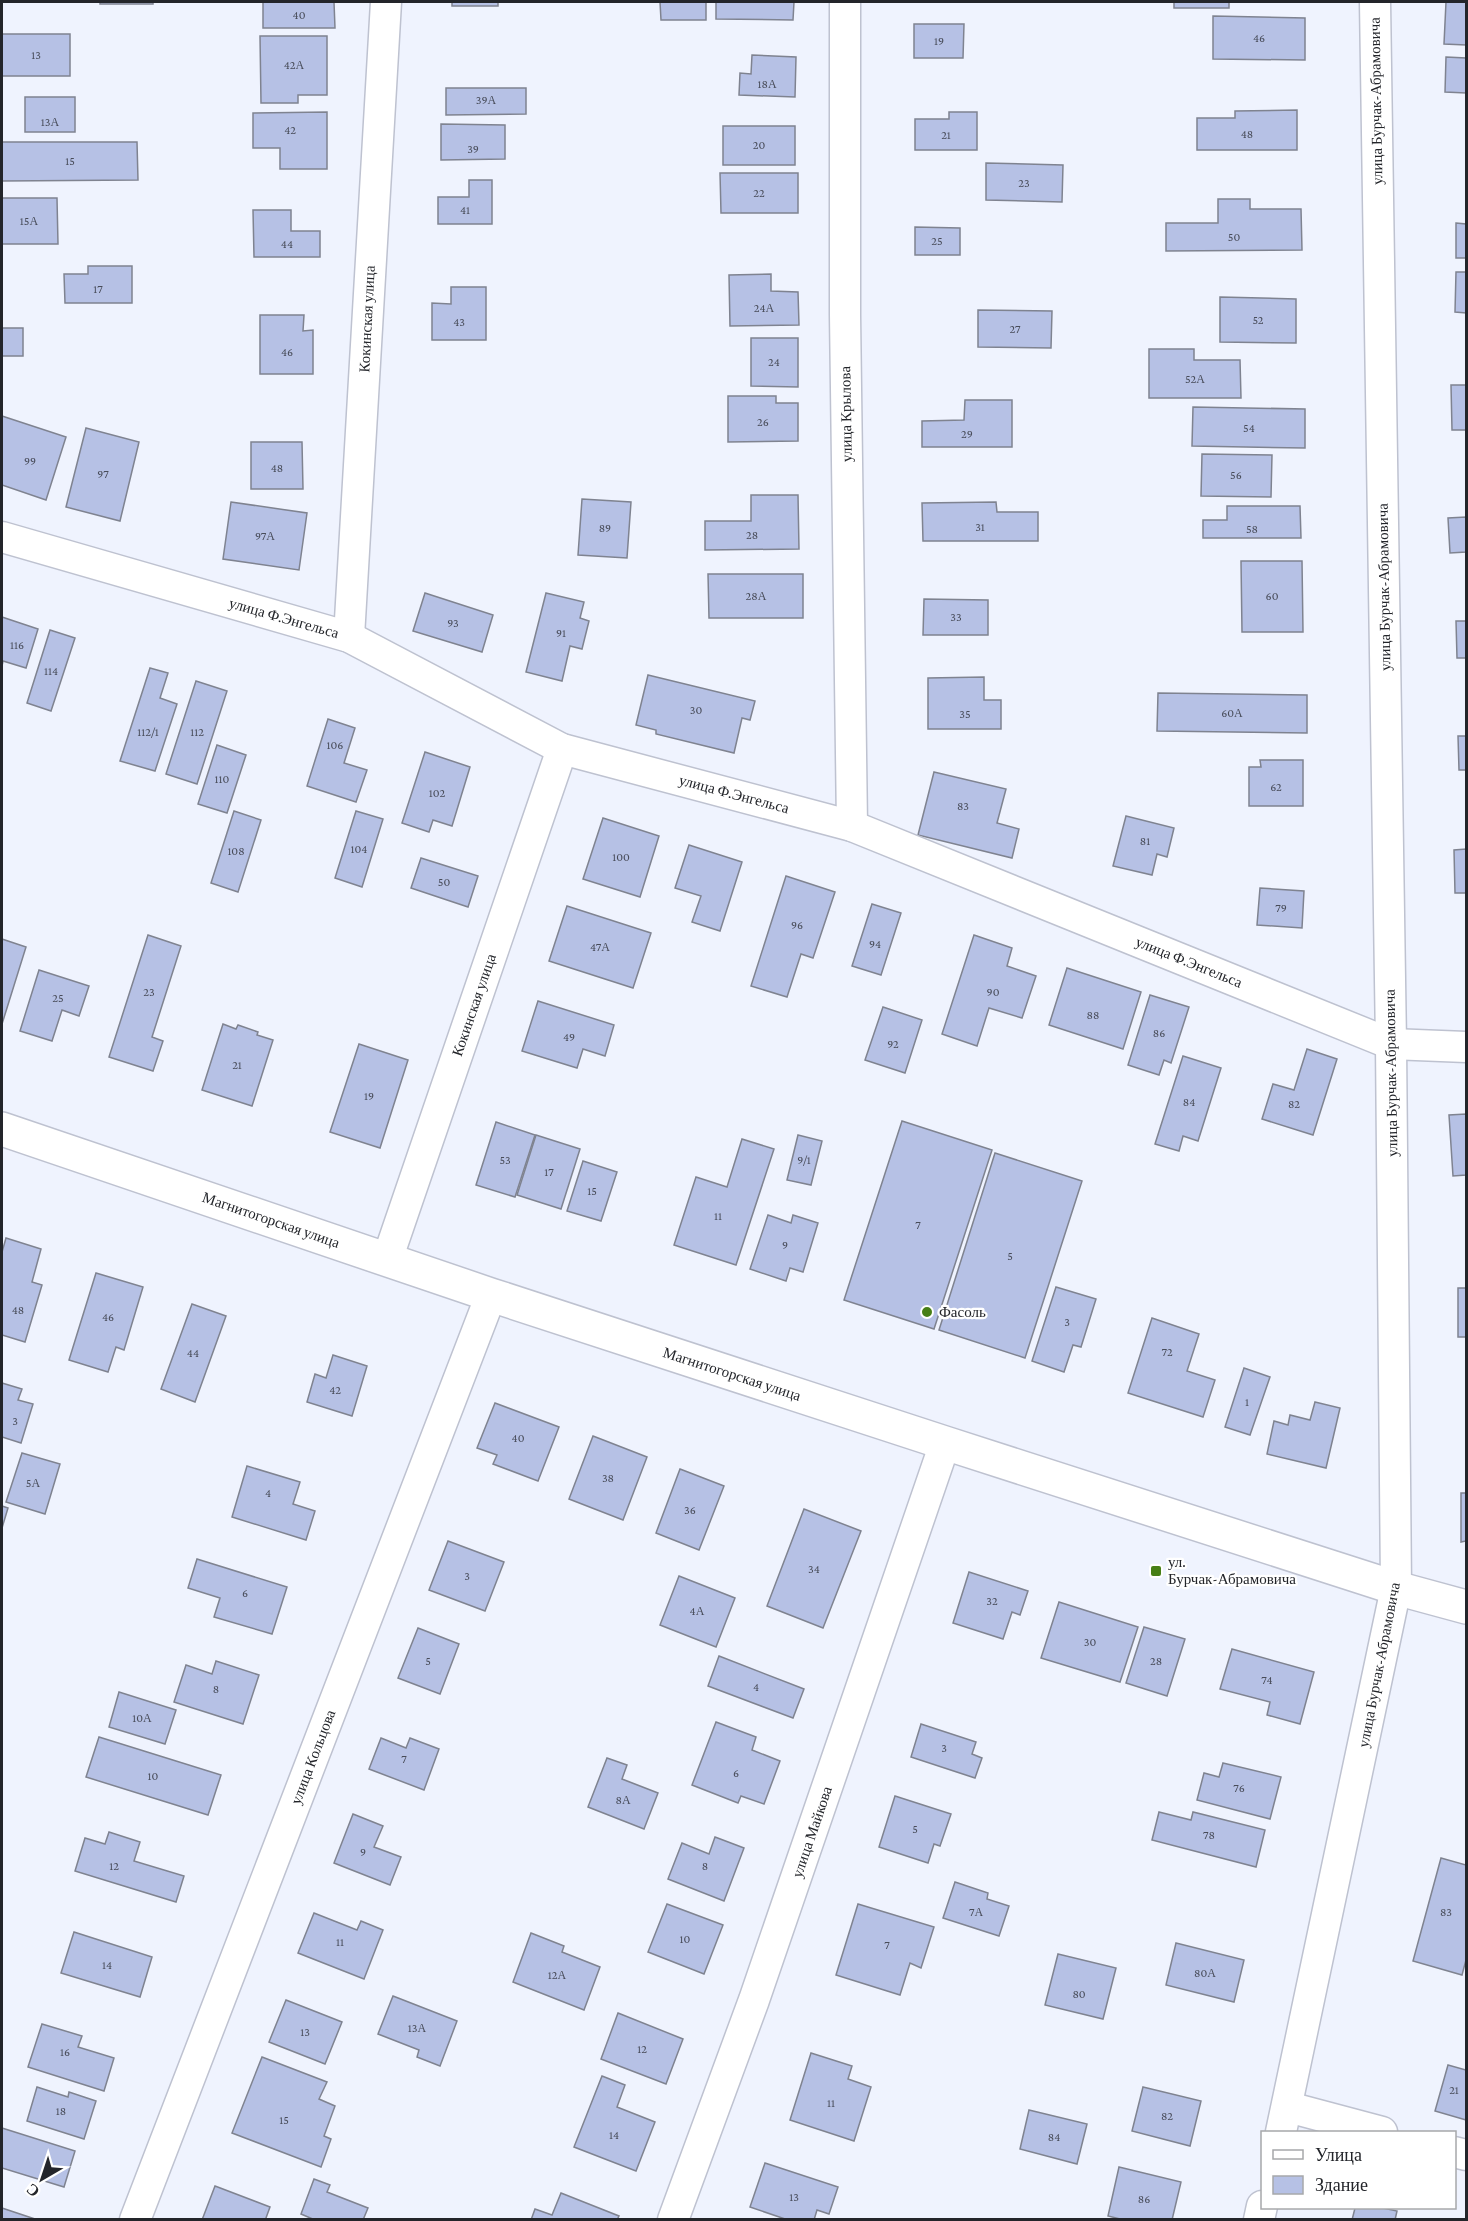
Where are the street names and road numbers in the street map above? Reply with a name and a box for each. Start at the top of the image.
street label: улица Бурчак-Абрамовича [1367,17,1385,185]
street label: Кокинская улица [356,265,378,373]
street label: улица Крылова [837,366,855,462]
street label: улица Бурчак-Абрамовича [1375,503,1393,671]
street label: улица Ф.Энгельса [227,595,341,641]
street label: улица Ф.Энгельса [677,772,791,817]
street label: улица Ф.Энгельса [1133,933,1245,991]
street label: Кокинская улица [449,951,499,1058]
street label: улица Бурчак-Абрамовича [1382,989,1400,1157]
street label: Магнитогорская улица [200,1189,342,1251]
street label: Магнитогорская улица [661,1344,803,1404]
street label: улица Бурчак-Абрамовича [1355,1581,1403,1749]
street label: улица Кольцова [288,1707,338,1806]
street label: улица Майкова [789,1784,835,1880]

